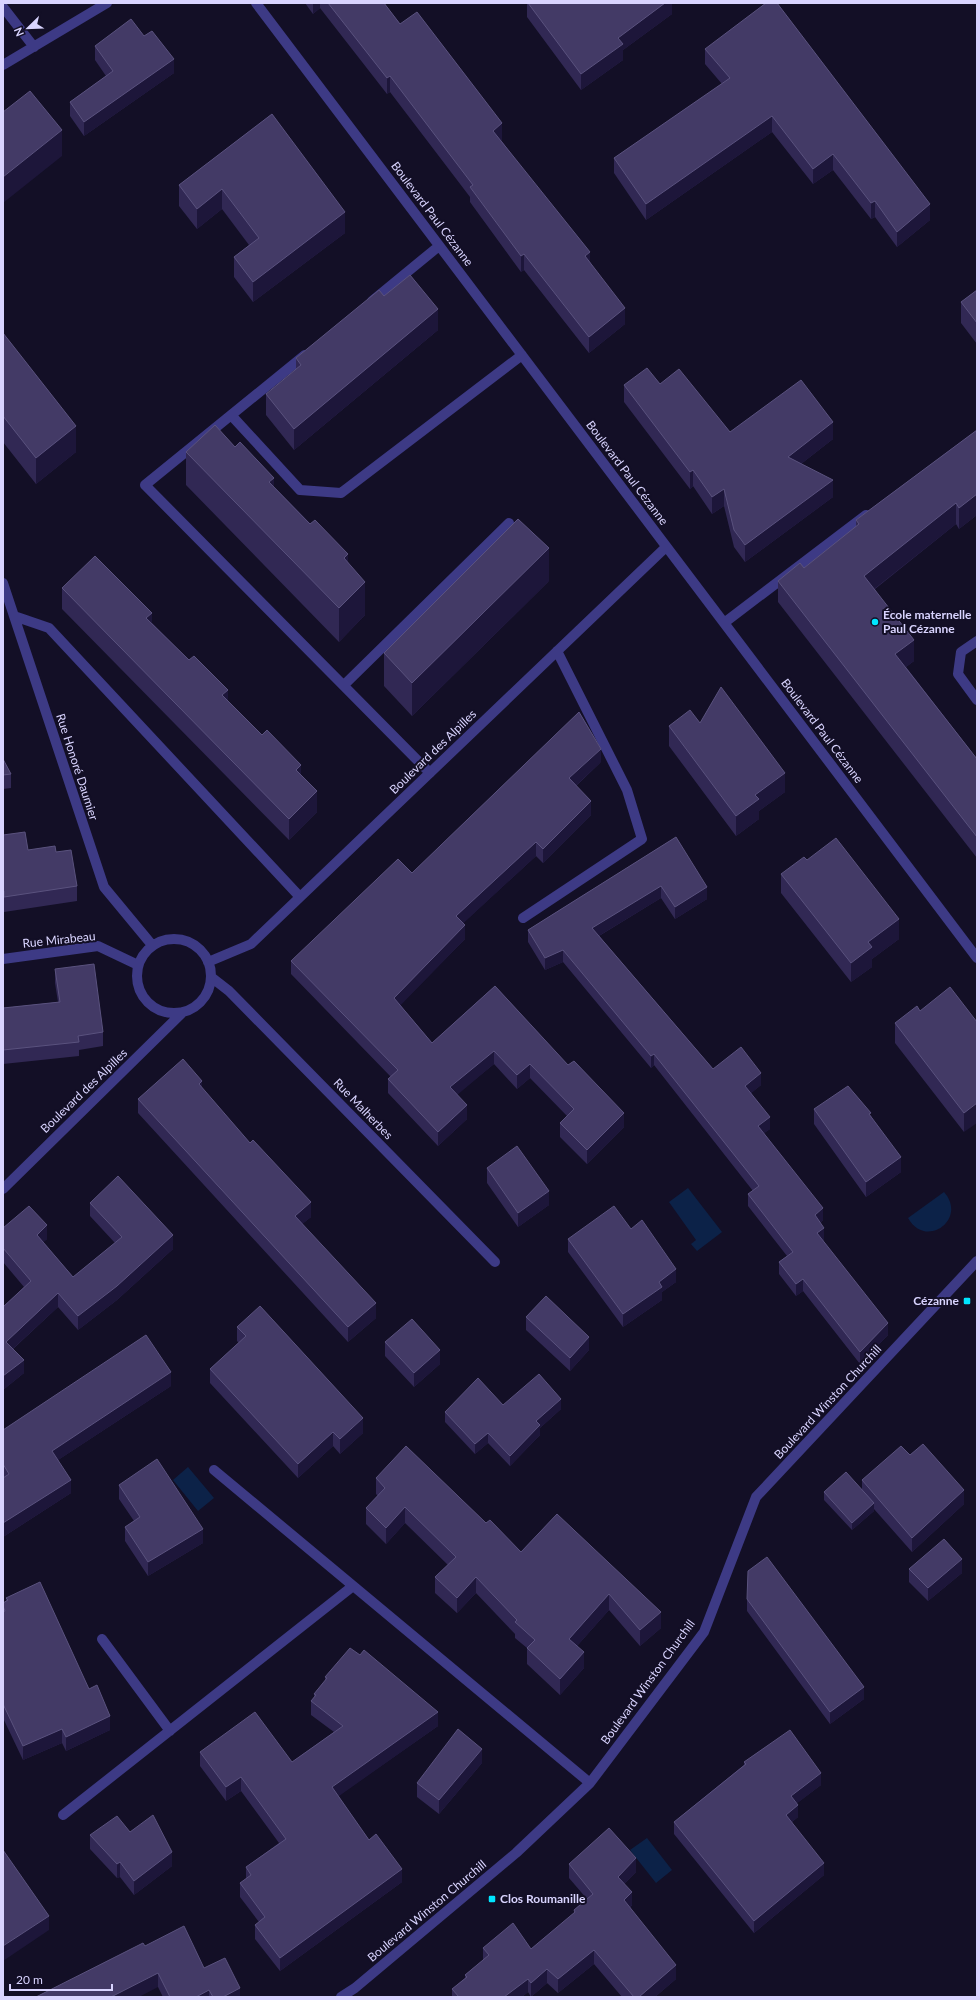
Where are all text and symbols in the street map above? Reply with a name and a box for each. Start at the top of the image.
north arrow [8,8,48,48]
text: N [11,26,26,39]
street label: Boulevard Paul Cézanne [388,158,477,269]
street label: Boulevard Paul Cézanne [583,417,672,528]
place label: École maternelle Paul Cézanne [883,607,972,636]
marker: École maternelle Paul Cézanne [870,617,880,627]
street label: Boulevard Paul Cézanne [778,675,867,786]
street label: Boulevard des Alpilles [386,706,479,797]
street label: Rue Honoré Daumier [53,712,102,823]
street label: Rue Mirabeau [22,928,96,951]
street label: Boulevard des Alpilles [37,1045,130,1136]
street label: Rue Malherbes [331,1075,396,1142]
place label: Cézanne [913,1293,960,1308]
marker: Cézanne [962,1296,972,1306]
street label: Boulevard Winston Churchill [771,1342,884,1462]
street label: Boulevard Winston Churchill [597,1616,698,1747]
street label: Boulevard Winston Churchill [364,1857,489,1965]
place label: Clos Roumanille [500,1891,586,1906]
marker: Clos Roumanille [487,1894,497,1904]
scale bar [10,1966,112,1992]
text: 20 m [16,1972,43,1987]

